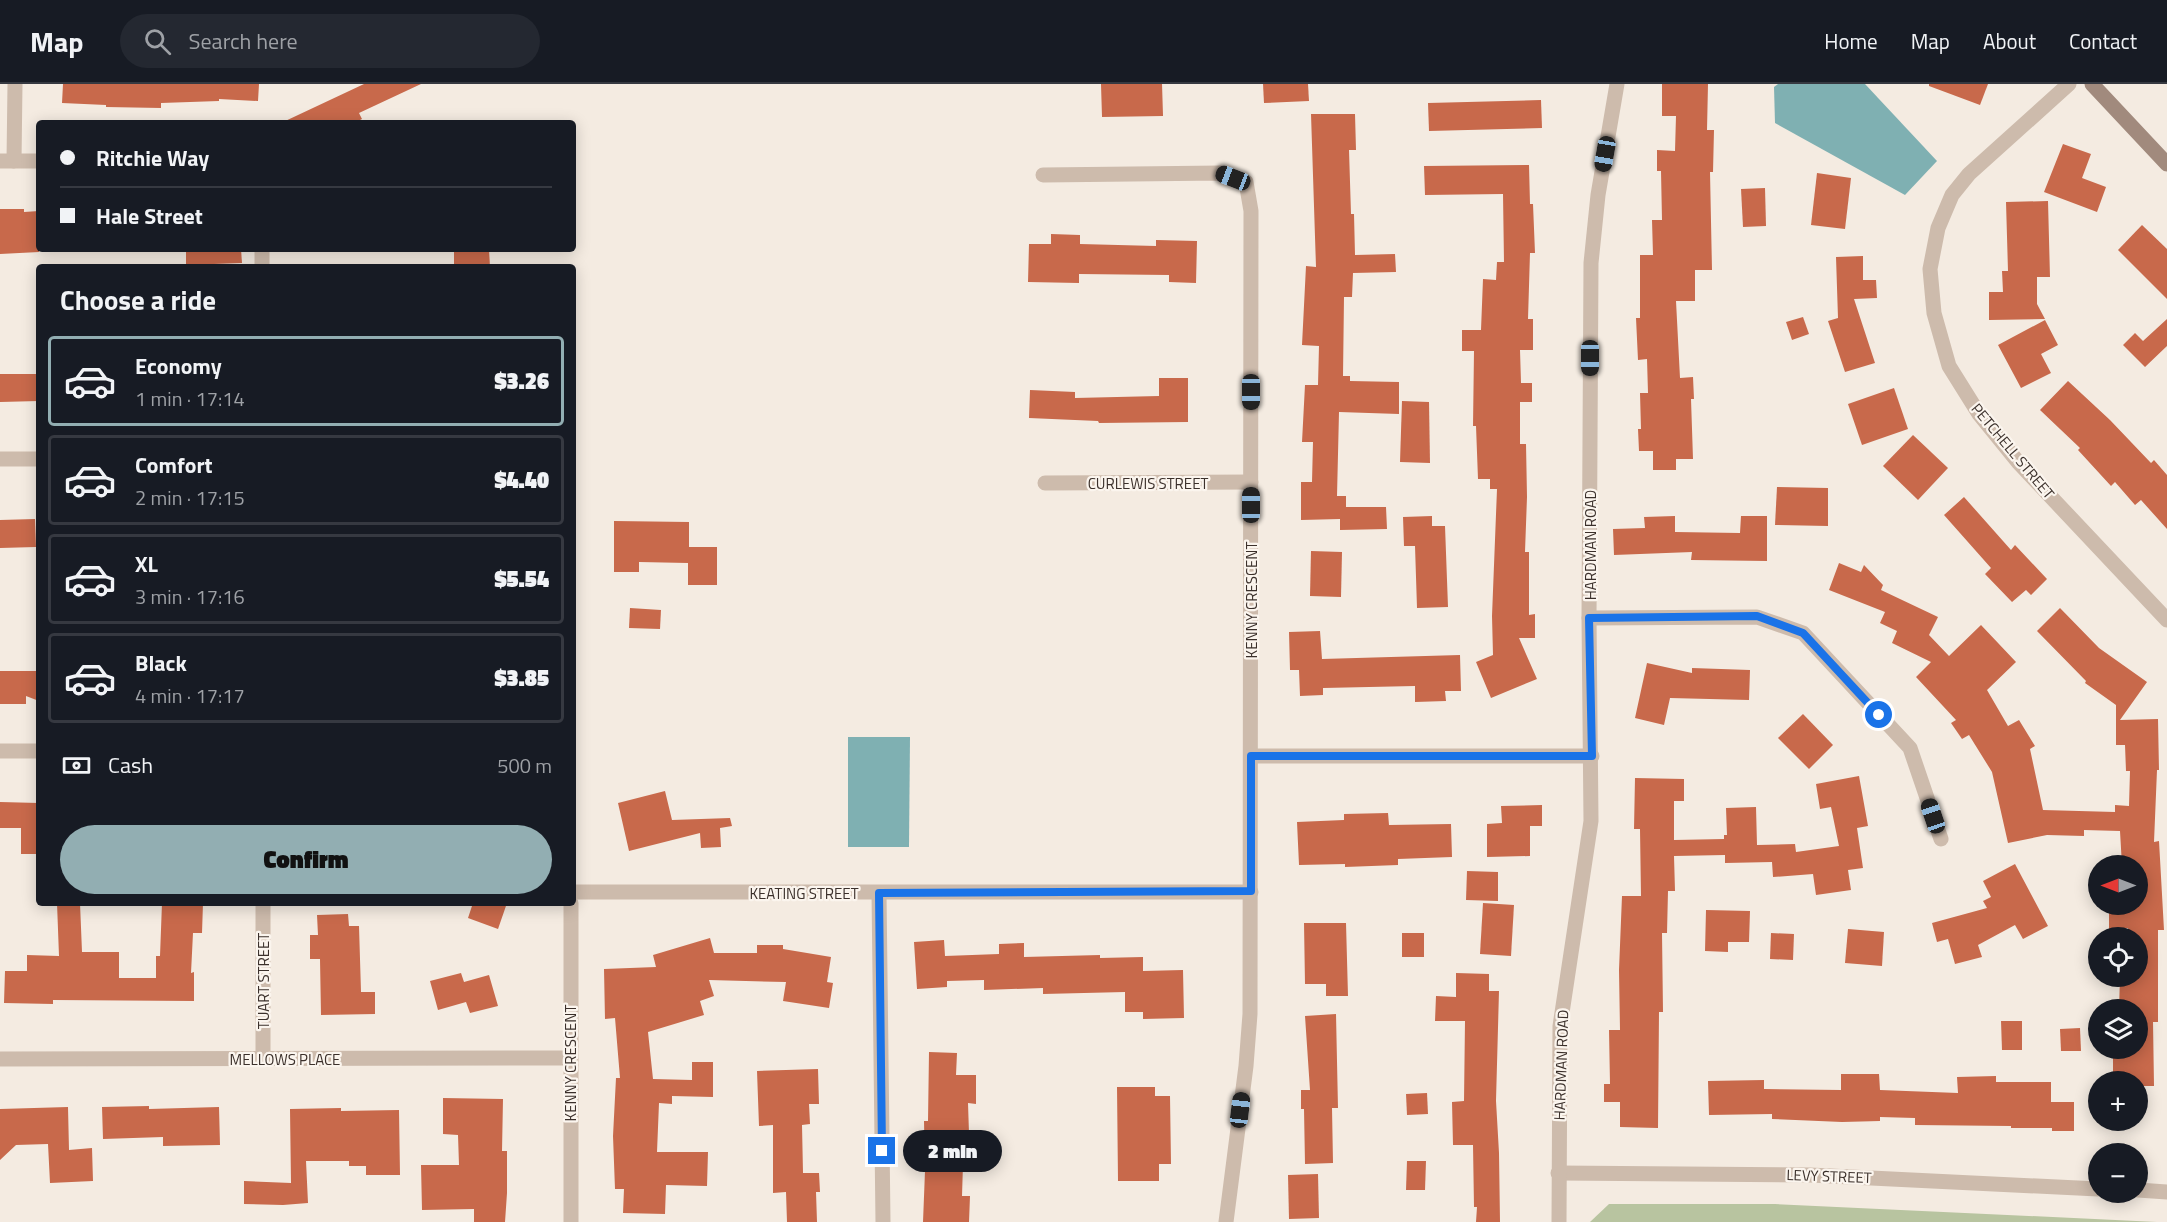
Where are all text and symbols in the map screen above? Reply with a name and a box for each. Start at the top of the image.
search box [120,14,540,68]
text: Map [30,20,84,63]
text: Search here [189,24,298,58]
icon: search [141,25,174,58]
text: Home [1824,25,1878,57]
text: Map [1911,25,1950,57]
text: About [1983,25,2036,57]
text: Contact [2069,25,2137,57]
car [1593,135,1617,173]
text: Ritchie Way [96,141,209,175]
car [1213,163,1253,193]
text: Hale Street [96,199,203,233]
text: Choose a ride [60,279,216,320]
car [1581,340,1599,376]
text: Economy [135,349,222,383]
icon: car [63,354,117,408]
text: $3.26 [494,364,549,398]
car [1242,374,1260,410]
text: 1 min · 17:14 [135,383,245,414]
street label: PETCHELL STREET [1966,398,2060,504]
text: Comfort [135,448,213,482]
icon: car [63,453,117,507]
text: $4.40 [494,463,549,497]
street label: CURLEWIS STREET [1088,472,1208,495]
text: 2 min · 17:15 [135,482,245,513]
car [1242,487,1260,523]
street label: HARDMAN ROAD [1579,490,1602,600]
street label: KENNY CRESCENT [1240,542,1263,658]
text: XL [135,547,158,581]
icon: car [63,552,117,606]
text: $5.54 [494,562,549,596]
text: 3 min · 17:16 [135,581,245,612]
text: Black [135,646,187,680]
icon: car [63,651,117,705]
text: $3.85 [494,661,549,695]
text: 4 min · 17:17 [135,680,245,711]
route start [1865,701,1892,728]
text: Cash [108,748,153,782]
icon: cash [60,749,93,782]
text: 500 m [497,750,552,781]
car [1919,796,1947,836]
button: Confirm [60,825,552,894]
north arrow [2088,855,2148,915]
map controls [2088,855,2148,1203]
street label: KEATING STREET [749,882,859,905]
button: locate [2088,927,2148,987]
street label: TUART STREET [252,933,275,1029]
button: layers [2088,999,2148,1059]
street label: KENNY CRESCENT [559,1005,582,1121]
street label: HARDMAN ROAD [1548,1009,1574,1121]
street label: MELLOWS PLACE [230,1048,340,1071]
button: + [2088,1071,2148,1131]
car [1229,1091,1251,1129]
callout: 2 min [903,1130,1002,1172]
text: 2 min [928,1135,977,1166]
route end [868,1137,895,1164]
button: − [2088,1143,2148,1203]
street label: LEVY STREET [1786,1163,1872,1189]

